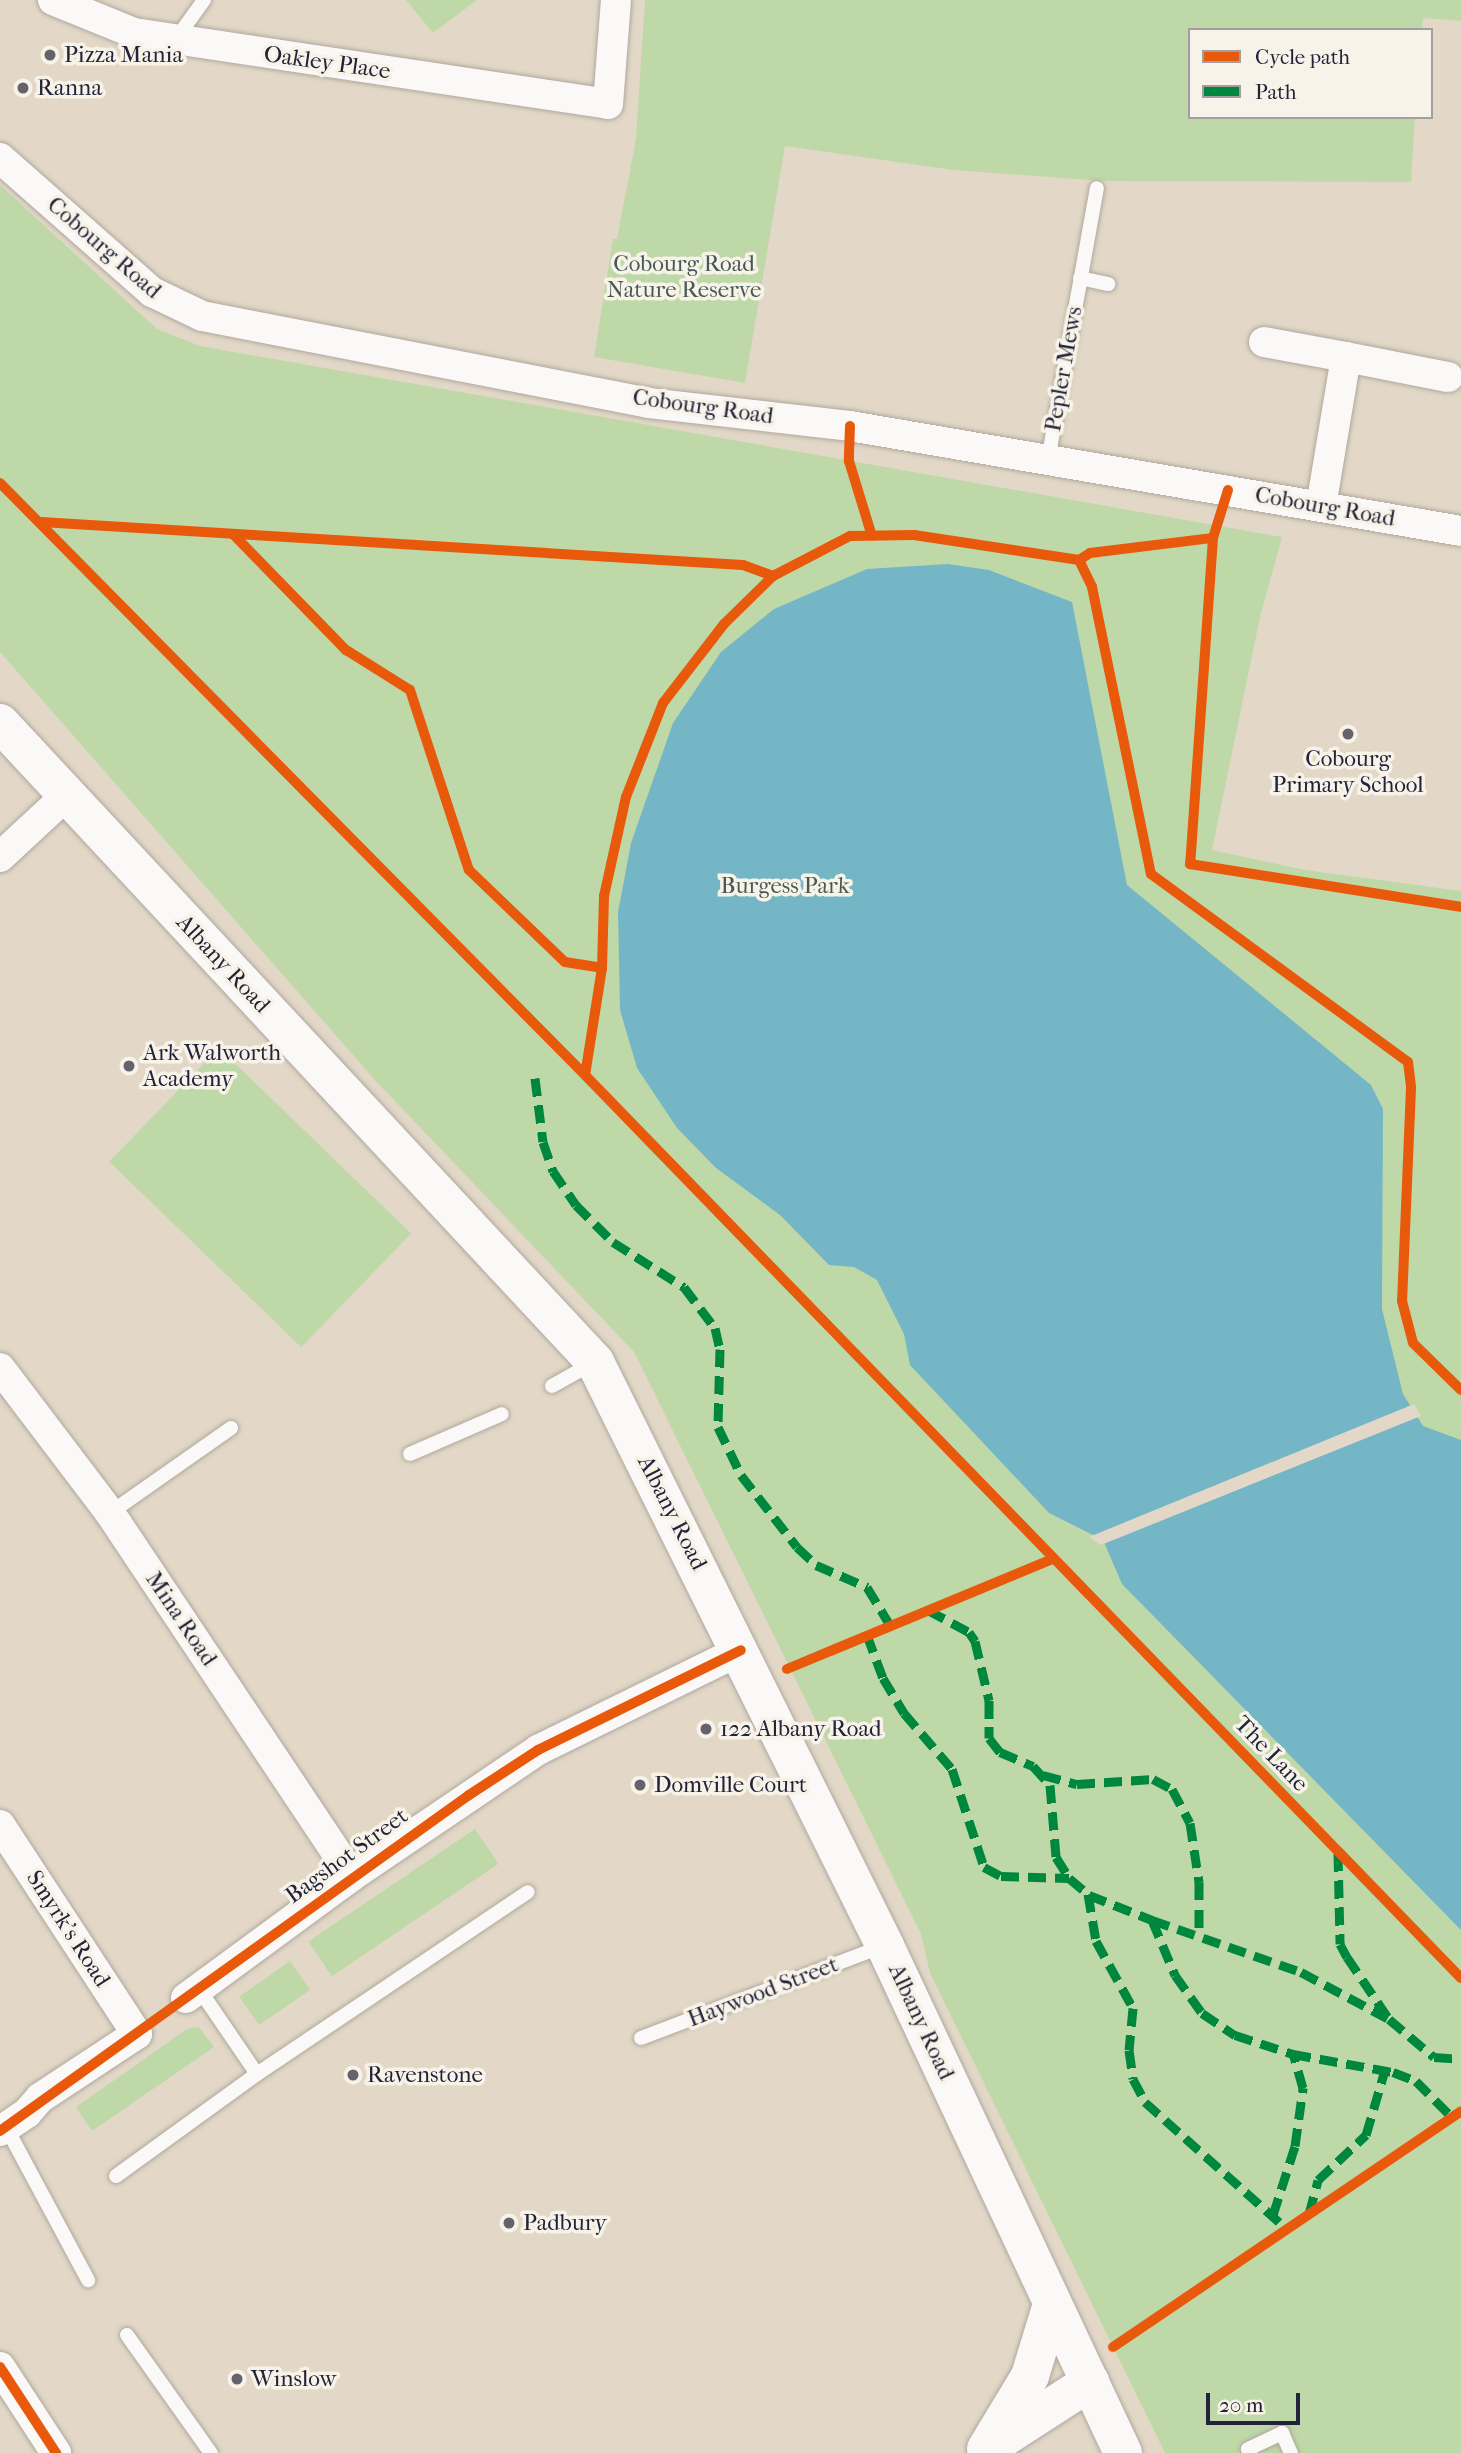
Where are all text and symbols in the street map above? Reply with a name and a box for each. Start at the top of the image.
legend [1188,28,1433,119]
street label: Oakley Place [262,40,392,86]
place label: Pizza Mania [64,41,183,69]
text: Cycle path [1255,45,1350,69]
marker: Pizza Mania [42,47,58,63]
place label: Ranna [37,74,102,102]
marker: Ranna [15,80,31,96]
text: Path [1255,80,1296,104]
street label: Cobourg Road [41,191,167,305]
park label: Cobourg Road Nature Reserve [607,250,761,304]
street label: Pepler Mews [1039,304,1089,434]
street label: Cobourg Road [631,383,775,431]
street label: Cobourg Road [1253,481,1397,533]
marker: Cobourg Primary School [1340,726,1356,742]
place label: Cobourg Primary School [1272,745,1424,799]
park label: Burgess Park [721,872,849,900]
street label: Albany Road [170,909,276,1019]
place label: Ark Walworth Academy [143,1039,281,1093]
marker: Ark Walworth Academy [121,1058,137,1074]
street label: Albany Road [631,1451,713,1575]
street label: Mina Road [139,1567,223,1671]
street label: The Lane [1228,1711,1314,1797]
place label: 122 Albany Road [720,1715,882,1743]
marker: 122 Albany Road [698,1721,714,1737]
place label: Domville Court [654,1771,807,1799]
marker: Domville Court [632,1777,648,1793]
street label: Bagshot Street [280,1802,414,1910]
street label: Smyrk's Road [20,1866,116,1992]
street label: Haywood Street [684,1951,842,2033]
street label: Albany Road [882,1960,960,2084]
place label: Ravenstone [367,2061,483,2089]
marker: Ravenstone [345,2067,361,2083]
place label: Padbury [523,2209,607,2237]
marker: Padbury [501,2215,517,2231]
place label: Winslow [251,2365,337,2393]
marker: Winslow [229,2371,245,2387]
scale bar [1209,2380,1304,2424]
text: 20 m [1219,2393,1263,2417]

